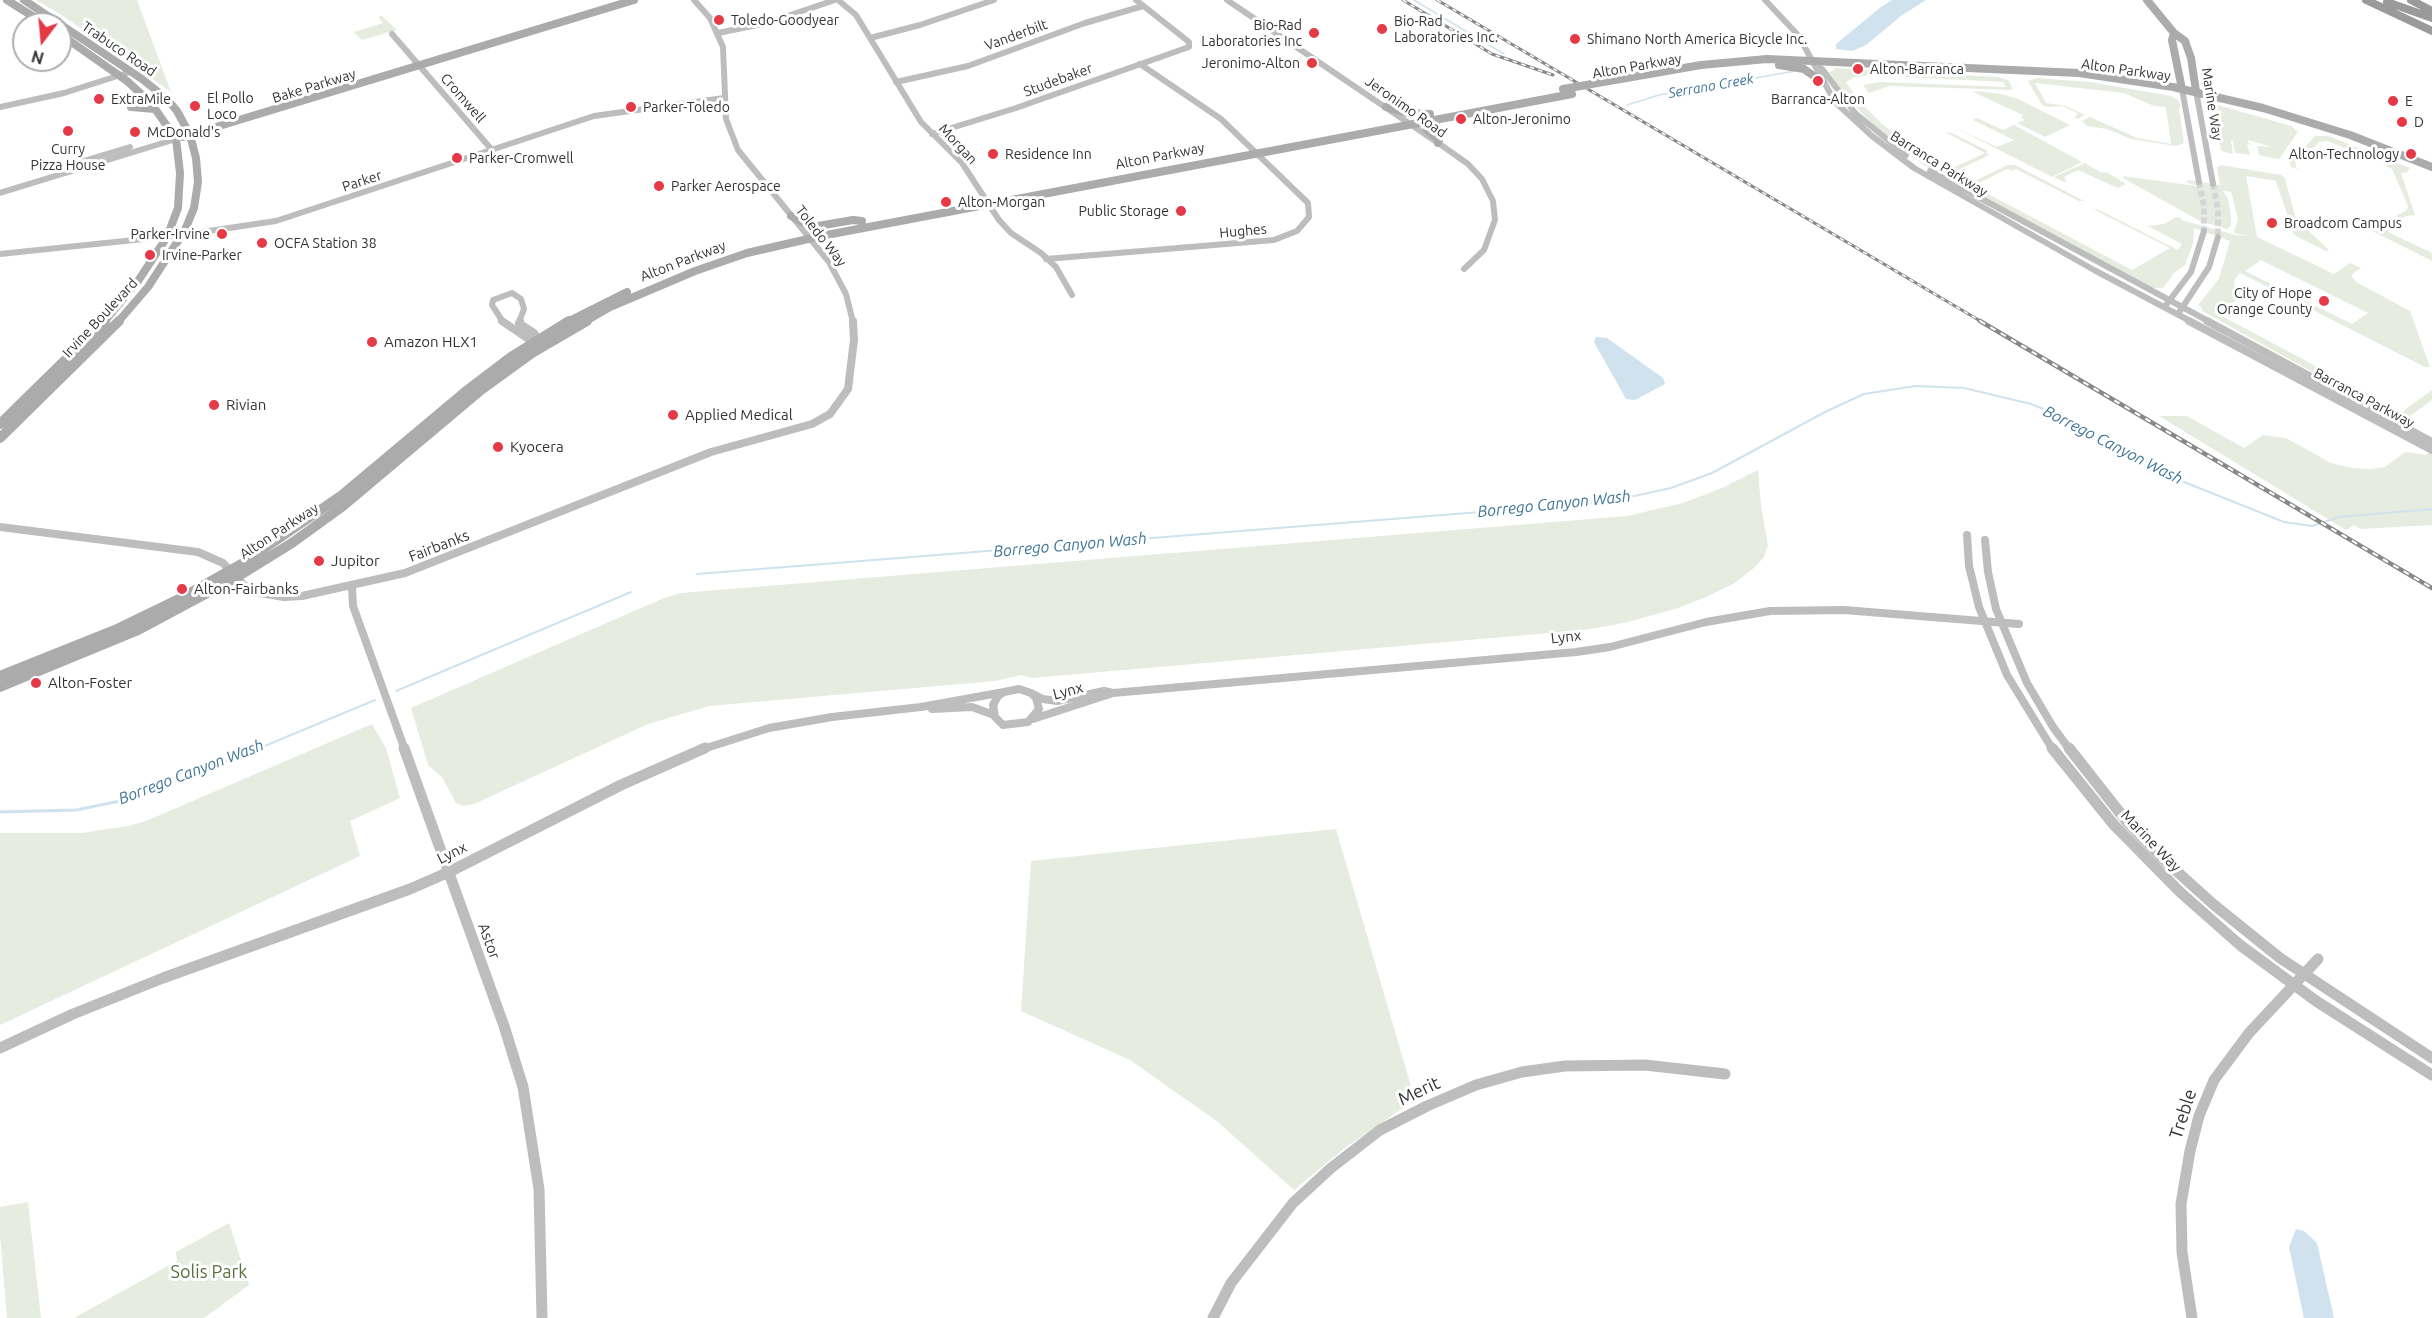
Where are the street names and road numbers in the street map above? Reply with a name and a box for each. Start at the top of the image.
street label: Vanderbilt [982,16,1050,54]
street label: Trabuco Road [79,18,159,80]
street label: Alton Parkway [1591,50,1683,82]
street label: Alton Parkway [2080,55,2172,85]
street label: Studebaker [1021,60,1095,100]
street label: Bake Parkway [270,65,358,107]
street label: Marine Way [2198,66,2226,142]
street label: Cromwell [437,70,489,126]
street label: Jeronimo Road [1362,73,1450,141]
street label: Morgan [935,120,981,168]
street label: Barranca Parkway [1887,127,1991,201]
street label: Alton Parkway [1114,139,1206,173]
street label: Parker [340,167,384,195]
street label: Toledo Way [792,202,850,270]
street label: Hughes [1219,221,1267,241]
street label: Alton Parkway [638,237,728,285]
street label: Irvine Boulevard [59,275,141,361]
street label: Barranca Parkway [2311,364,2417,432]
street label: Alton Parkway [237,499,321,563]
street label: Fairbanks [406,526,472,566]
street label: Lynx [1550,626,1582,648]
street label: Lynx [1051,678,1085,704]
street label: Marine Way [2117,806,2185,876]
street label: Lynx [434,838,470,868]
street label: Astor [474,921,504,961]
street label: Merit [1395,1072,1443,1110]
street label: Treble [2165,1086,2201,1142]

